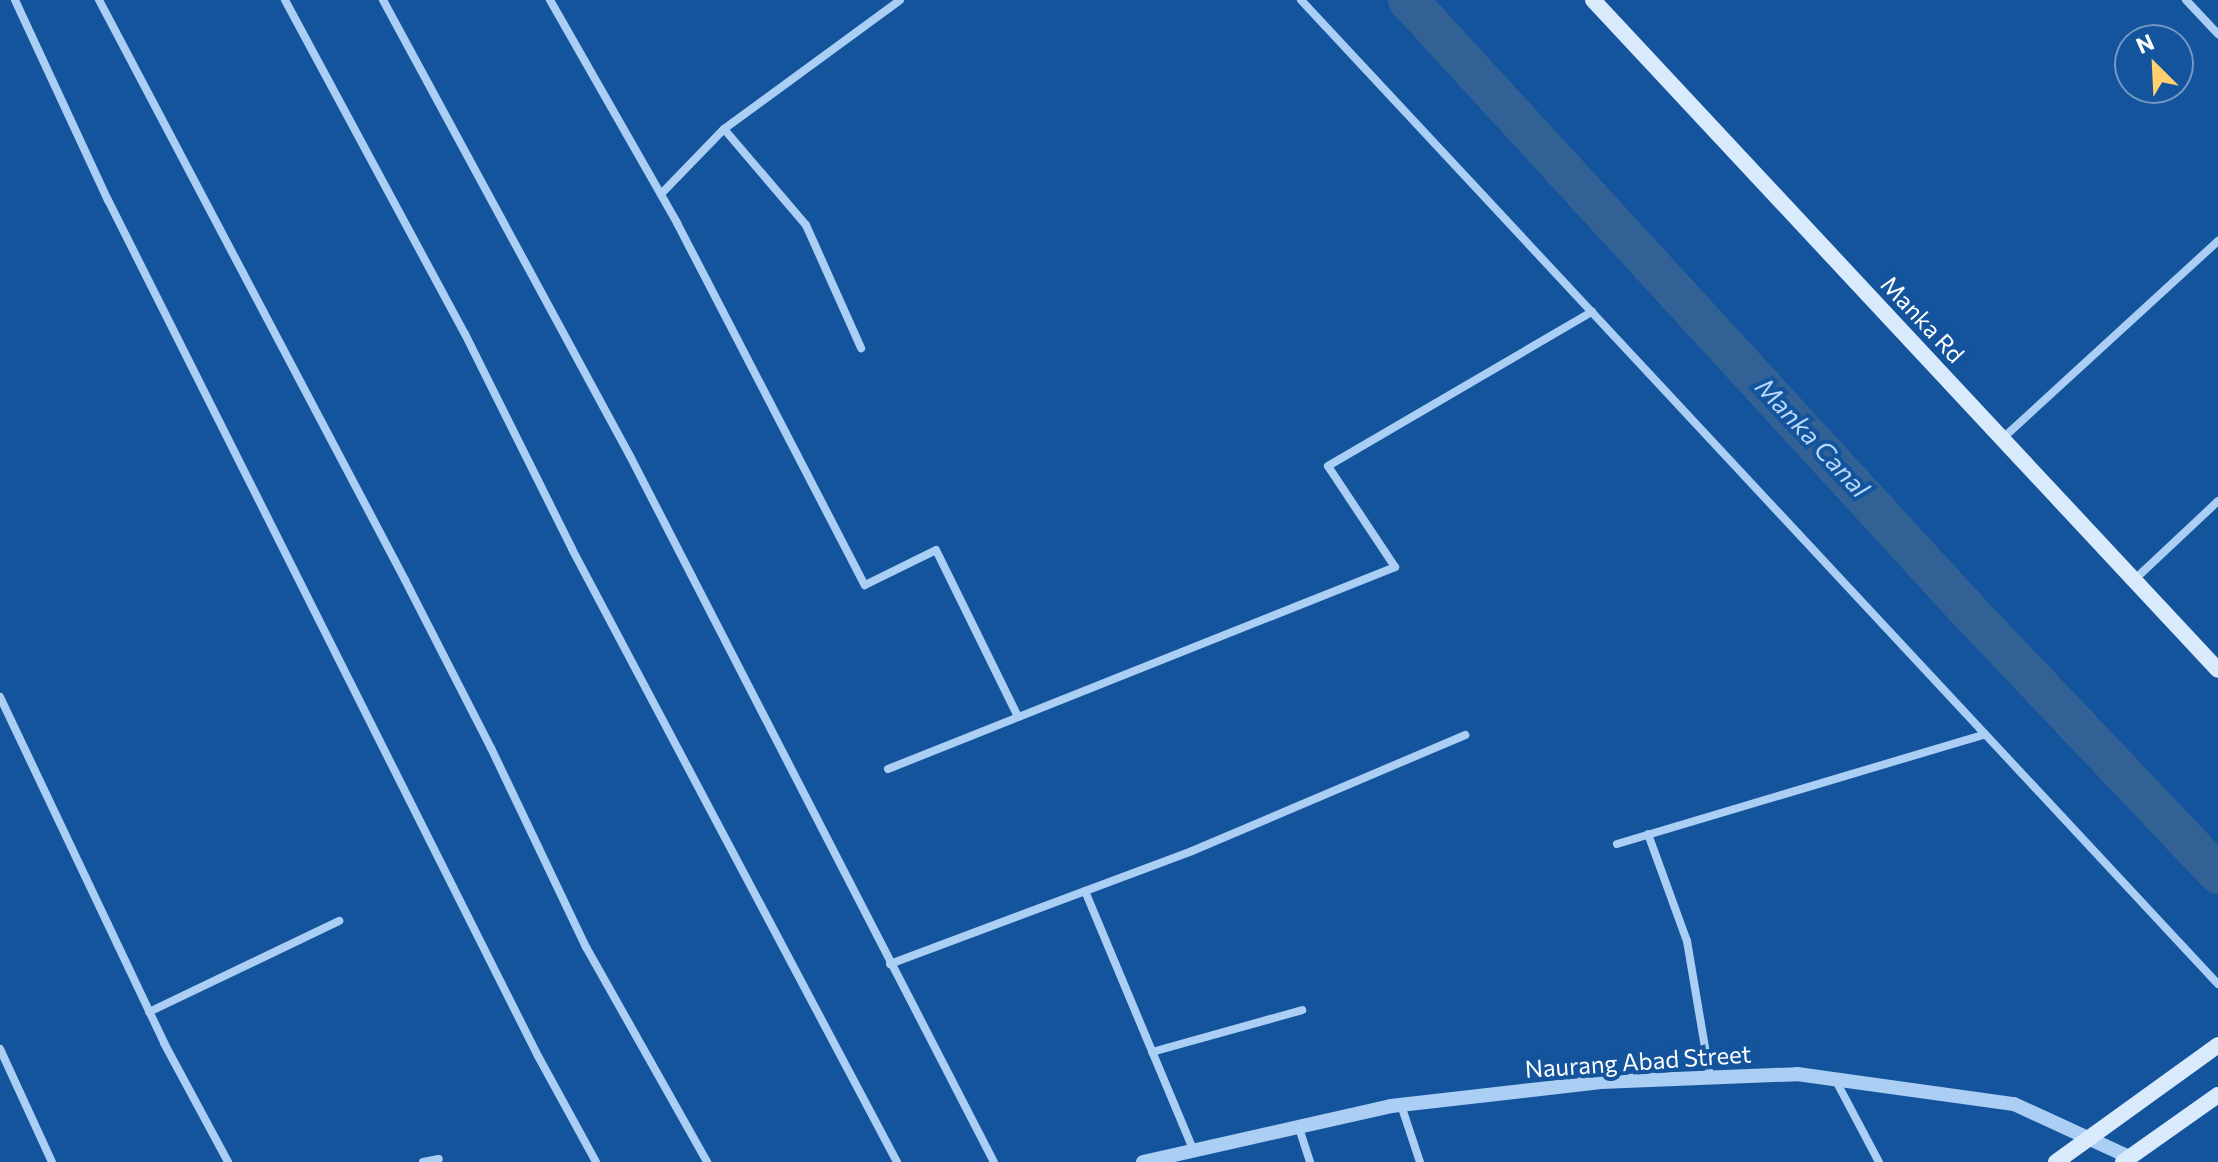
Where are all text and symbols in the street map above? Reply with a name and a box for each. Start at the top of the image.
north arrow [2114,24,2194,104]
text: N [2132,28,2158,59]
street label: Manka Rd [1876,270,1970,368]
water label: Manka Canal [1750,371,1876,503]
street label: Naurang Abad Street [1524,1039,1752,1083]

